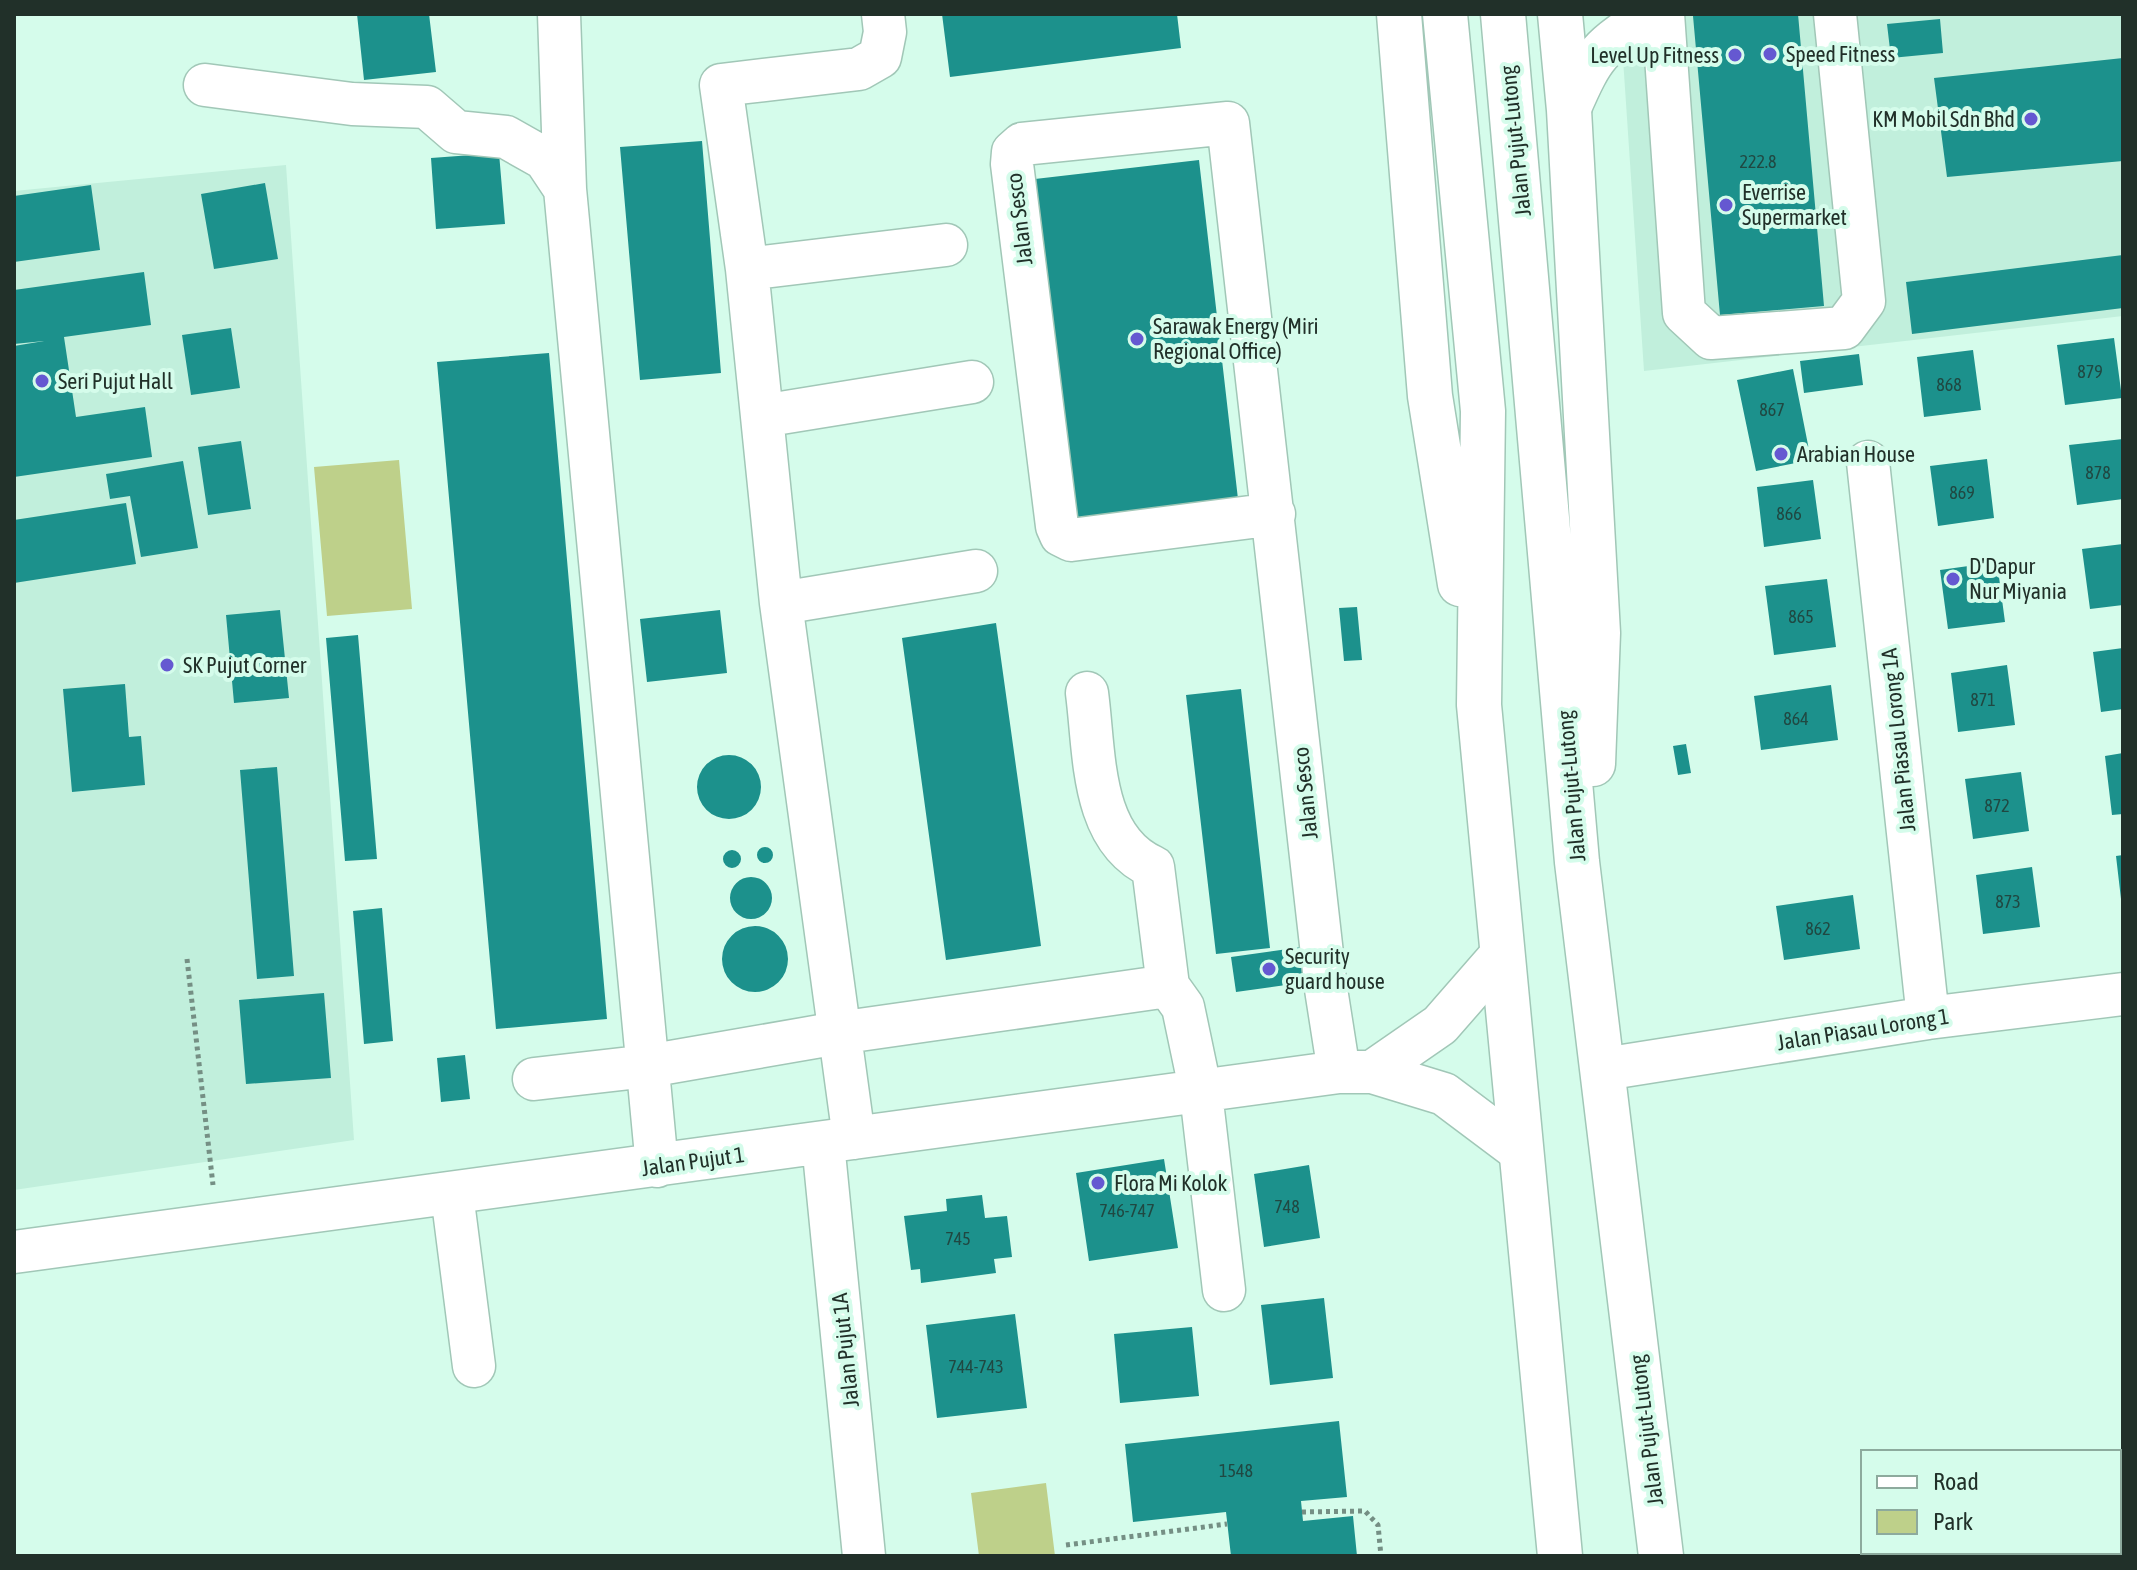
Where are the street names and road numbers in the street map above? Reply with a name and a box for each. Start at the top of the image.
street label: Jalan Pujut-Lutong [1494,64,1536,218]
street label: Jalan Sesco [1000,172,1038,266]
street label: Jalan Piasau Lorong 1A [1875,647,1921,833]
street label: Jalan Pujut-Lutong [1551,709,1591,863]
street label: Jalan Sesco [1287,746,1323,840]
street label: Jalan Piasau Lorong 1 [1775,1003,1951,1055]
street label: Jalan Pujut 1 [640,1141,746,1181]
street label: Jalan Pujut 1A [826,1291,864,1408]
street label: Jalan Pujut-Lutong [1624,1353,1668,1507]

